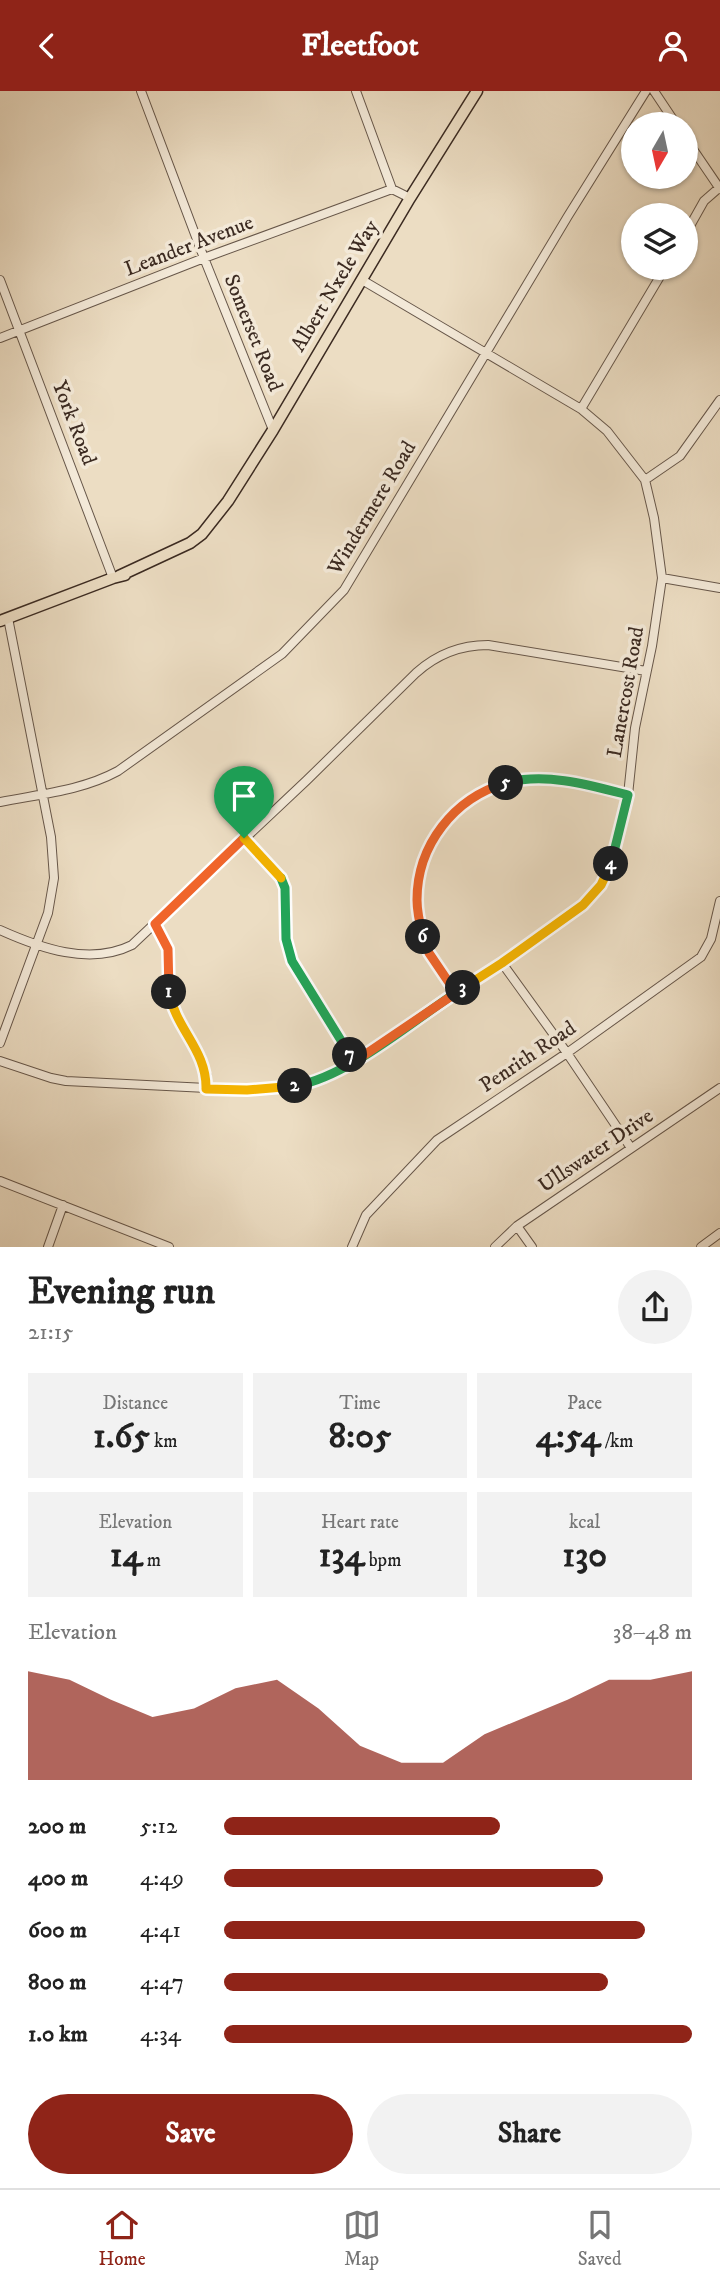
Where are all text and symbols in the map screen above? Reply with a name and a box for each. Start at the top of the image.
text: Fleetfoot [301,26,419,66]
icon: back [28,27,66,65]
icon: person [654,27,692,65]
north arrow [621,112,698,189]
map controls [621,112,698,280]
button: layers [621,203,698,280]
street label: Leander Avenue [121,209,257,282]
street label: Albert Nxele Way [285,215,385,357]
street label: Somerset Road [218,271,288,396]
street label: York Road [46,377,102,469]
street label: Windermere Road [321,436,422,580]
street label: Lanercost Road [602,624,650,759]
pin: 5 [489,765,524,801]
pin [214,766,274,838]
text: 5 [501,771,510,794]
icon: arrive [225,777,263,815]
pin: 4 [594,847,628,881]
text: 4 [605,852,616,875]
pin: 6 [406,919,440,955]
text: 6 [418,925,427,948]
pin: 3 [446,971,480,1005]
pin: 1 [152,975,186,1009]
text: 3 [459,976,466,999]
text: 1 [165,980,172,1003]
street label: Penrith Road [475,1015,581,1099]
pin: 7 [332,1037,368,1073]
text: 7 [344,1043,355,1066]
pin: 2 [278,1069,312,1103]
text: 2 [290,1074,299,1097]
street label: Ullswater Drive [534,1103,659,1199]
text: Evening run [28,1268,215,1316]
button: share [618,1270,692,1344]
text: 21:15 [28,1318,73,1347]
text: Distance [103,1392,168,1415]
text: Time [339,1392,381,1415]
text: Pace [567,1392,602,1415]
text: 1.65 [93,1415,150,1459]
text: 8:05 [329,1415,391,1459]
text: 4:54 [536,1415,601,1459]
text: km [150,1430,178,1453]
text: /km [601,1430,634,1453]
text: Elevation [99,1511,172,1534]
text: Heart rate [321,1511,399,1534]
text: kcal [569,1511,600,1534]
text: 14 [110,1534,143,1578]
text: 134 [319,1534,365,1578]
text: 130 [562,1534,607,1578]
text: m [143,1549,161,1572]
text: bpm [365,1549,401,1572]
text: Elevation [28,1618,117,1647]
text: 38–48 m [613,1618,692,1647]
text: 200 m [28,1812,86,1841]
text: 5:12 [140,1812,177,1841]
text: 400 m [28,1864,88,1893]
text: 4:49 [140,1864,184,1893]
text: 600 m [28,1916,87,1945]
text: 4:41 [140,1916,181,1945]
text: 800 m [28,1968,86,1997]
text: 4:47 [140,1968,184,1997]
text: 1.0 km [28,2020,88,2049]
text: 4:34 [140,2020,181,2049]
button: Save [28,2094,353,2174]
button: Share [367,2094,692,2174]
tab: Home [99,2206,146,2271]
tab: Map [343,2206,381,2271]
tab: Saved [578,2206,621,2271]

